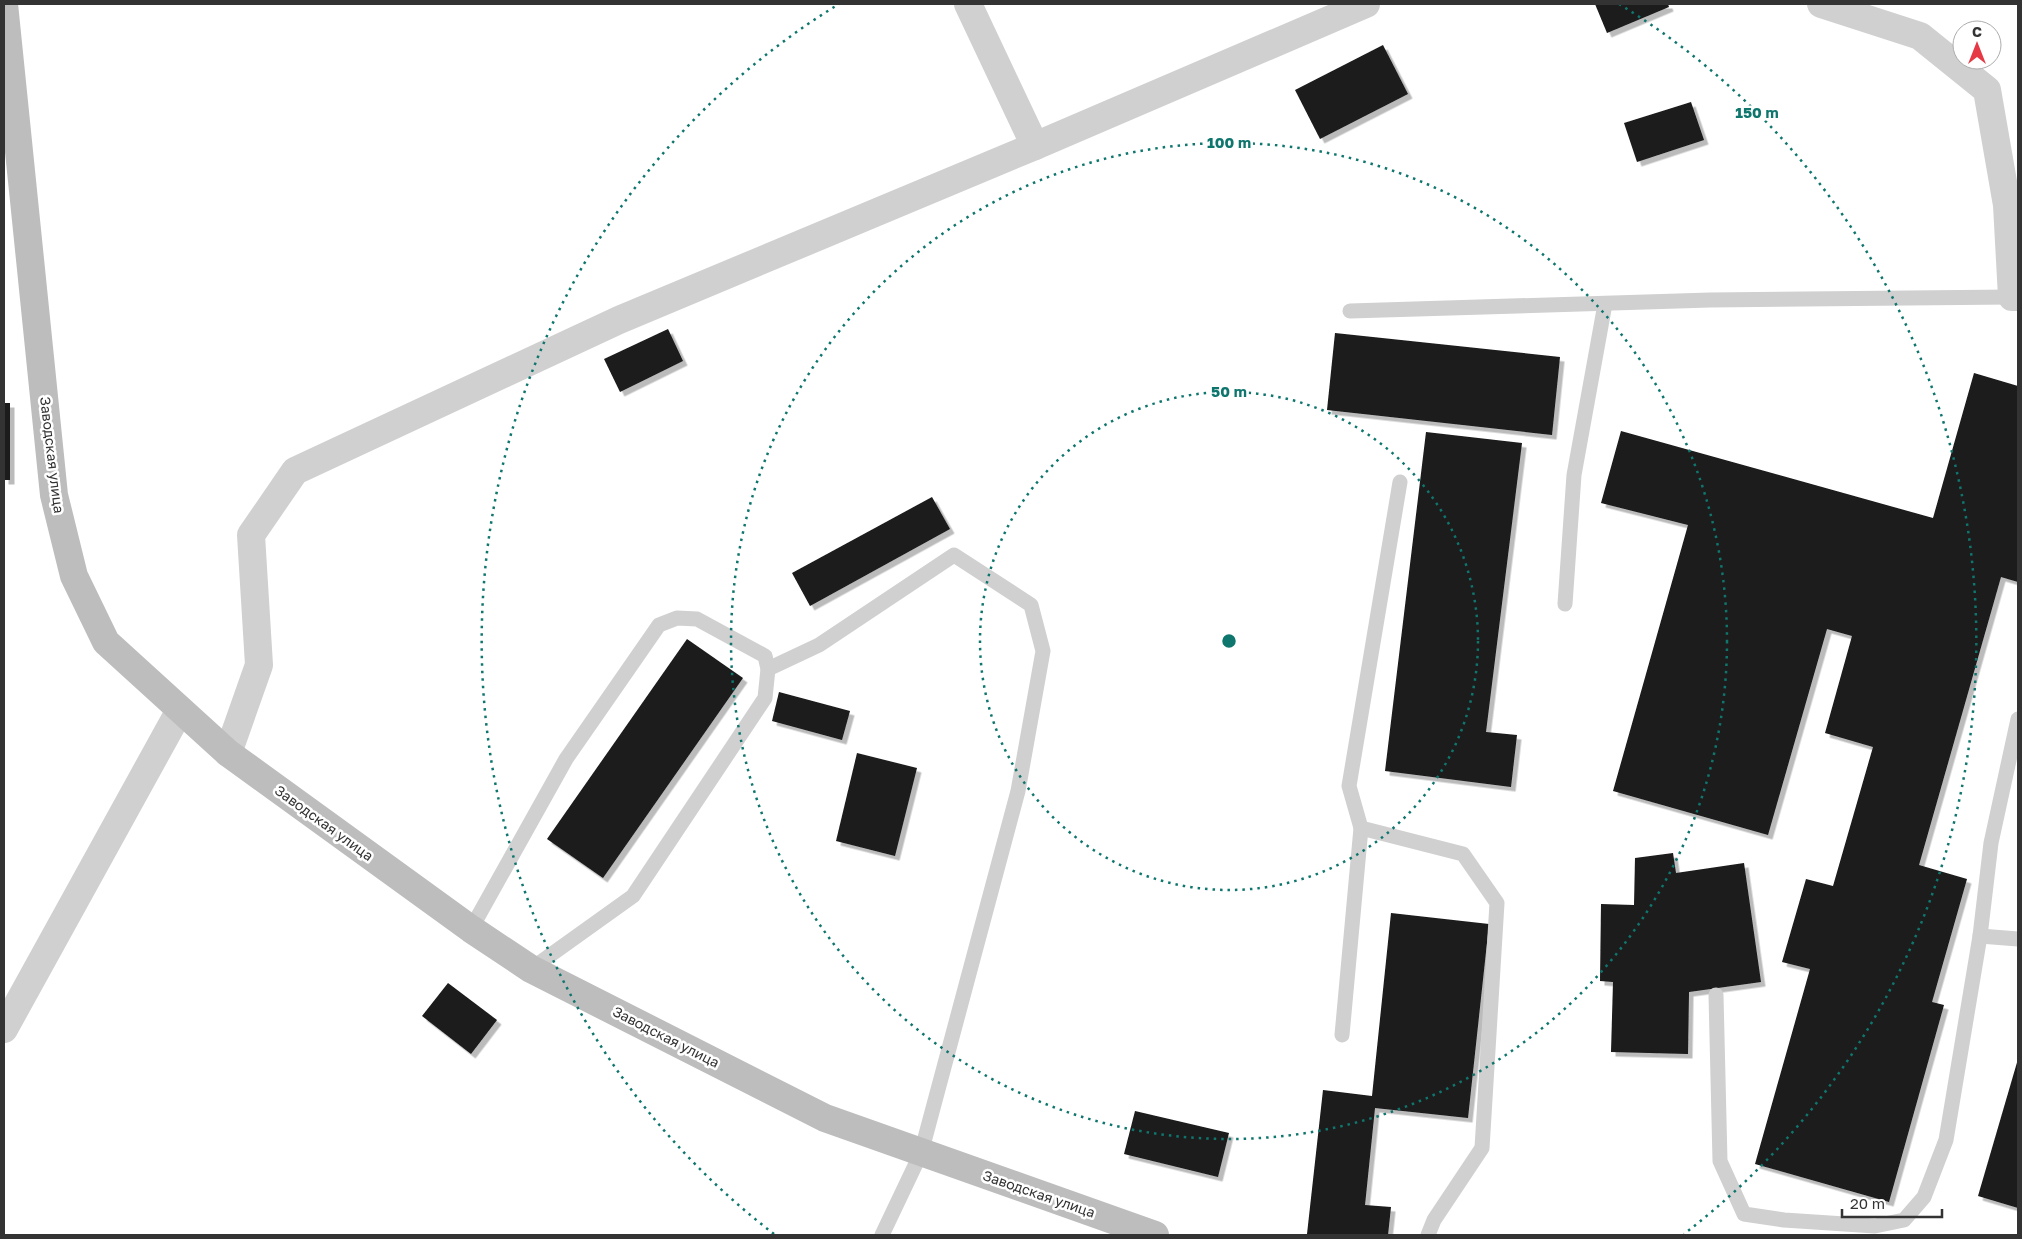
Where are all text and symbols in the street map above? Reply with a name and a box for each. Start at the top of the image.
north arrow [1952,20,2002,70]
text: С [1972,23,1982,40]
text: 150 m [1735,103,1779,121]
text: 100 m [1207,133,1251,151]
text: 50 m [1211,382,1247,400]
street label: Заводская улица [37,396,68,514]
centre of rings [1220,632,1238,650]
street label: Заводская улица [272,781,377,864]
street label: Заводская улица [610,1002,722,1071]
street label: Заводская улица [981,1166,1097,1221]
scale bar [1842,1186,1942,1218]
text: 20 m [1850,1194,1885,1212]

